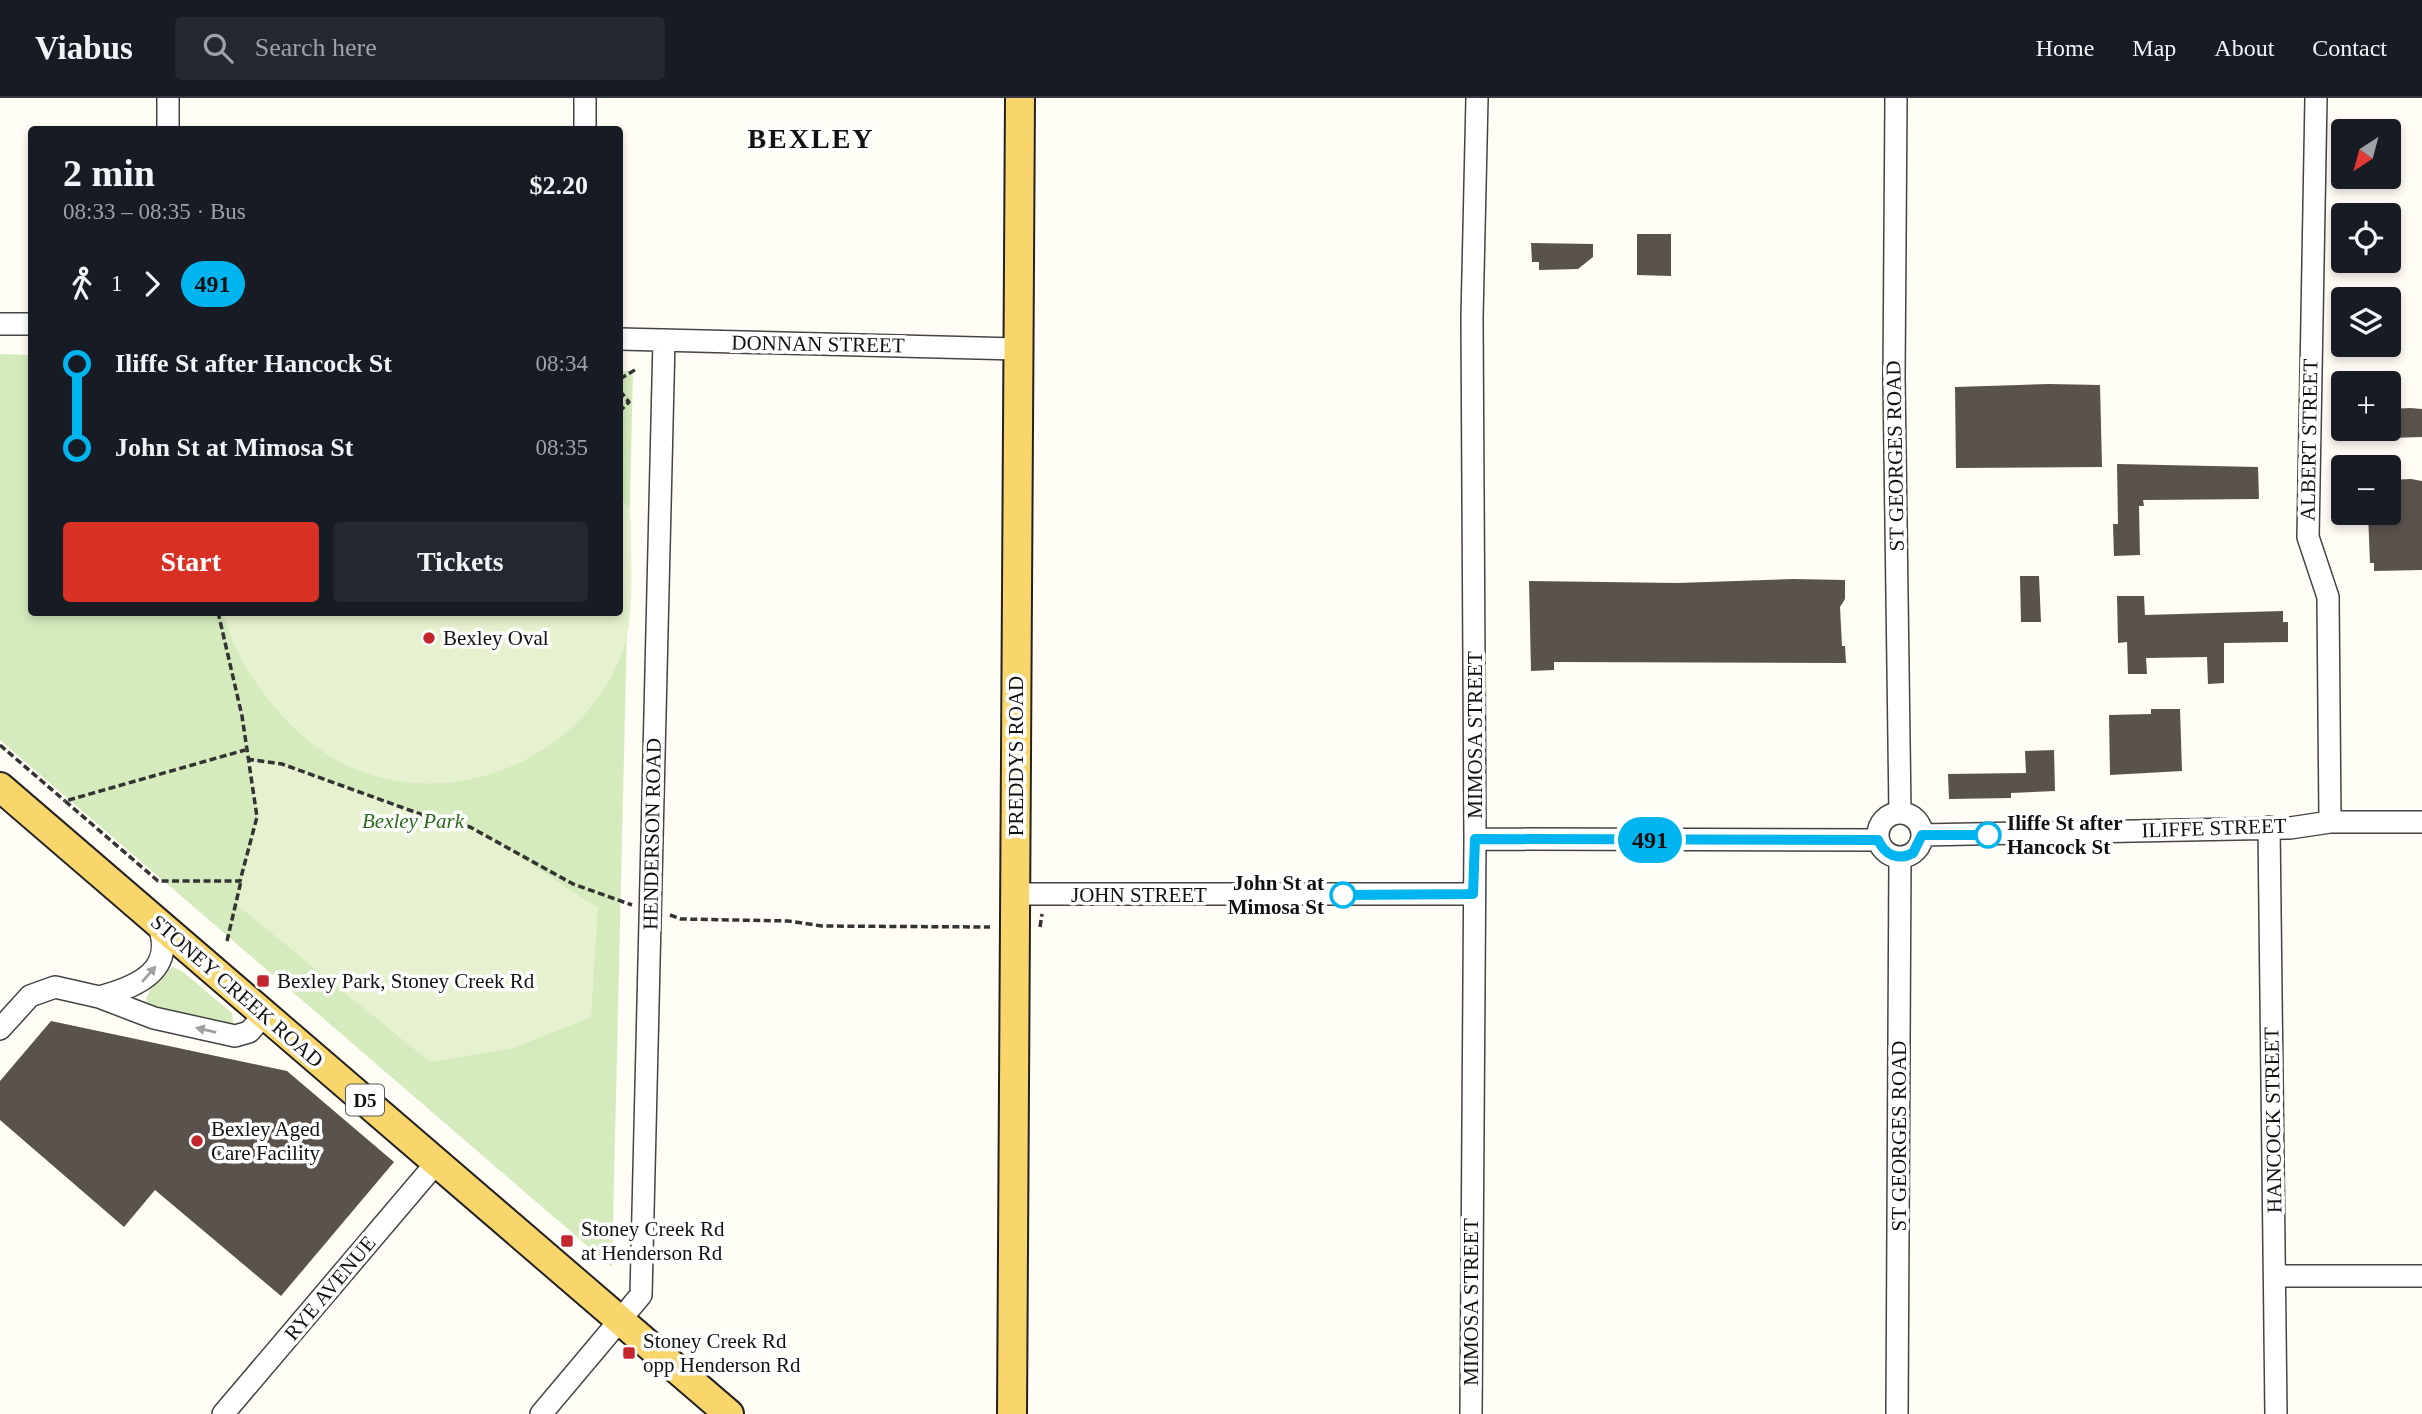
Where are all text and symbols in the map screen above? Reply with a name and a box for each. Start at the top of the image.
search box [175,17,665,80]
icon: search [199,29,237,67]
text: Viabus [35,30,133,66]
text: Search here [255,33,377,62]
text: Home [2036,35,2094,61]
text: Map [2132,35,2176,61]
text: About [2214,35,2274,61]
text: Contact [2312,35,2387,61]
north arrow [2331,119,2401,189]
map controls [2331,119,2401,525]
district label: BEXLEY [747,123,875,154]
text: 2 min [63,152,155,194]
text: $2.20 [530,171,588,200]
text: 08:33 – 08:35 · Bus [63,199,246,224]
button: locate [2331,203,2401,273]
icon: walk [63,265,101,303]
icon: forward [133,265,171,303]
text: 1 [111,271,123,296]
text: 491 [195,271,231,297]
button: layers [2331,287,2401,357]
street label: DONNAN STREET [731,330,905,358]
text: Iliffe St after Hancock St [115,349,392,378]
text: 08:34 [536,351,588,376]
street label: ALBERT STREET [2296,359,2322,521]
street label: ST GEORGES ROAD [1881,360,1909,552]
button: + [2331,371,2401,441]
text: John St at Mimosa St [115,433,353,462]
text: 08:35 [536,435,588,460]
button: − [2331,455,2401,525]
button: Start [63,522,319,602]
button: Tickets [333,522,588,602]
place label: Bexley Oval [443,626,549,650]
marker: Bexley Oval [421,630,437,646]
street label: MIMOSA STREET [1463,651,1487,819]
street label: PREDDYS ROAD [1004,676,1028,836]
street label: HENDERSON ROAD [638,738,666,930]
park label: Bexley Park [362,809,465,833]
place label: Iliffe St after Hancock St [2007,811,2122,859]
street label: ILIFFE STREET [2141,813,2287,843]
line badge: 491 [1610,817,1690,863]
marker: Iliffe St after Hancock St [1975,822,2001,848]
text: 491 [1632,827,1668,853]
place label: John St at Mimosa St [1228,871,1324,919]
marker: John St at Mimosa St [1330,882,1356,908]
street label: JOHN STREET [1071,883,1207,907]
street label: STONEY CREEK ROAD [146,910,328,1072]
one-way arrow [141,965,157,983]
place label: Bexley Park, Stoney Creek Rd [277,969,535,993]
marker: Bexley Park, Stoney Creek Rd [255,973,271,989]
one-way arrow [195,1024,217,1035]
street label: HANCOCK STREET [2259,1027,2287,1213]
street label: ST GEORGES ROAD [1887,1041,1911,1231]
road number: D5 [346,1084,384,1116]
place label: Bexley Aged Care Facility [211,1117,321,1165]
marker: Bexley Aged Care Facility [189,1133,205,1149]
place label: Stoney Creek Rd at Henderson Rd [581,1217,725,1265]
street label: MIMOSA STREET [1459,1218,1483,1386]
street label: RYE AVENUE [279,1231,381,1345]
marker: Stoney Creek Rd at Henderson Rd [559,1233,575,1249]
place label: Stoney Creek Rd opp Henderson Rd [643,1329,801,1377]
marker: Stoney Creek Rd opp Henderson Rd [621,1345,637,1361]

